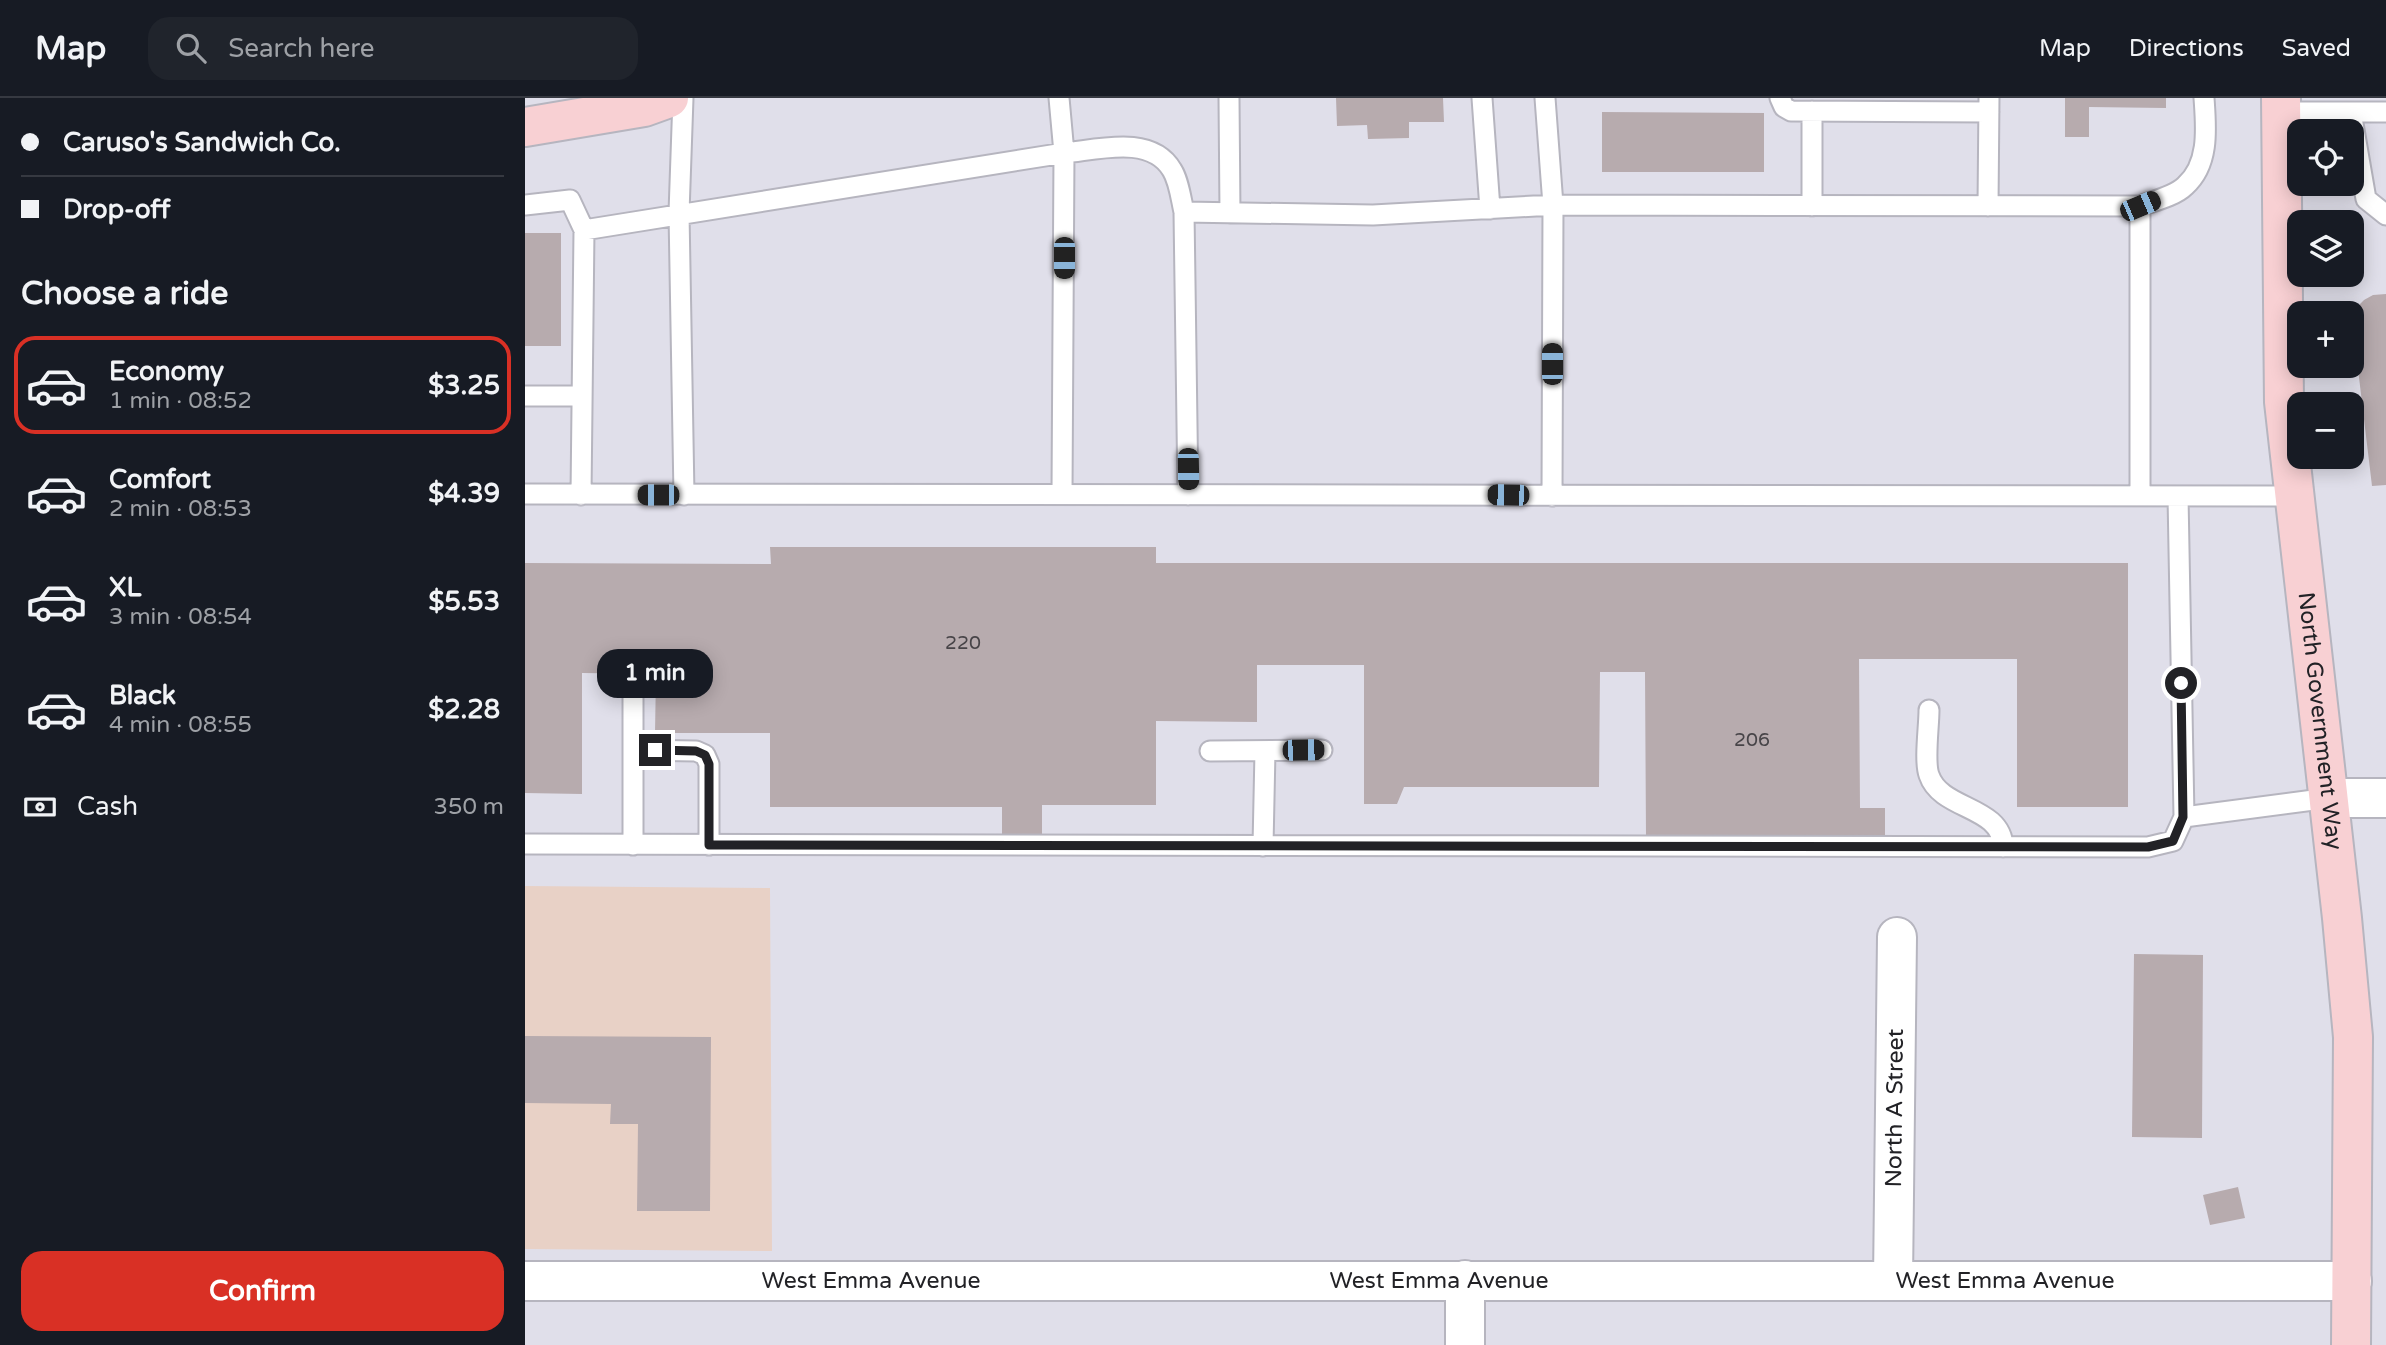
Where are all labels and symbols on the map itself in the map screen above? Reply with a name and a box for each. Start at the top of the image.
car [2117,188,2164,224]
car [1054,237,1075,279]
car [1542,343,1563,385]
car [1178,448,1199,490]
car [1487,484,1530,506]
car [638,485,680,506]
street label: North Government Way [2291,591,2348,851]
house number: 220 [945,632,981,654]
callout: 1 min [597,648,713,698]
route start [2165,667,2197,699]
house number: 206 [1734,729,1770,751]
route end [639,734,671,766]
car [1282,739,1325,761]
street label: North A Street [1880,1028,1910,1188]
street label: West Emma Avenue [761,1267,981,1295]
street label: West Emma Avenue [1329,1267,1549,1295]
street label: West Emma Avenue [1895,1267,2115,1295]

